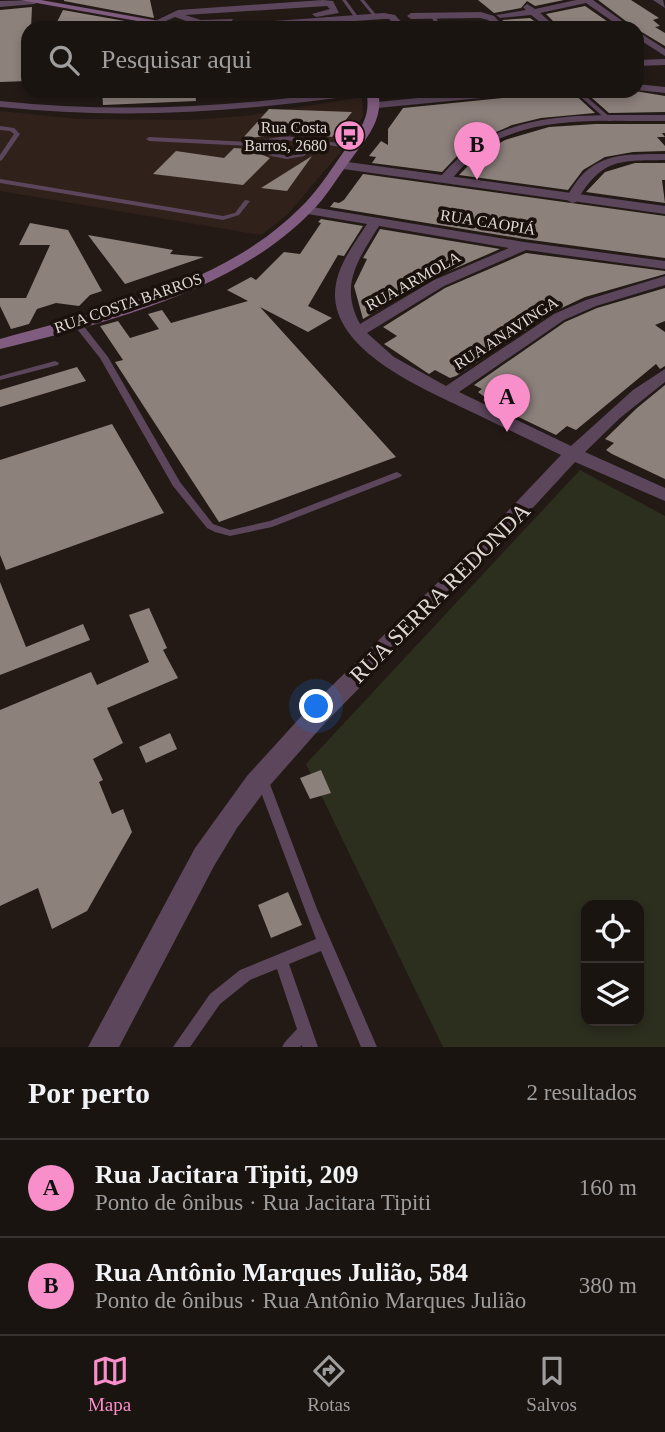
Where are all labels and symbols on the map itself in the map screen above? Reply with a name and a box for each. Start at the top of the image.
place label: Rua Costa Barros, 2680 [244,119,327,154]
bus stop icon: Rua Costa Barros, 2680 [333,119,367,153]
pin: B [454,122,500,180]
street label: RUA CAOPIÁ [439,205,538,238]
street label: RUA ARMOLA [363,248,464,314]
street label: RUA COSTA BARROS [52,270,204,336]
street label: RUA ANAVINGA [451,293,561,373]
pin: A [484,374,530,432]
street label: RUA SERRA REDONDA [345,498,535,688]
your location [299,689,333,723]

